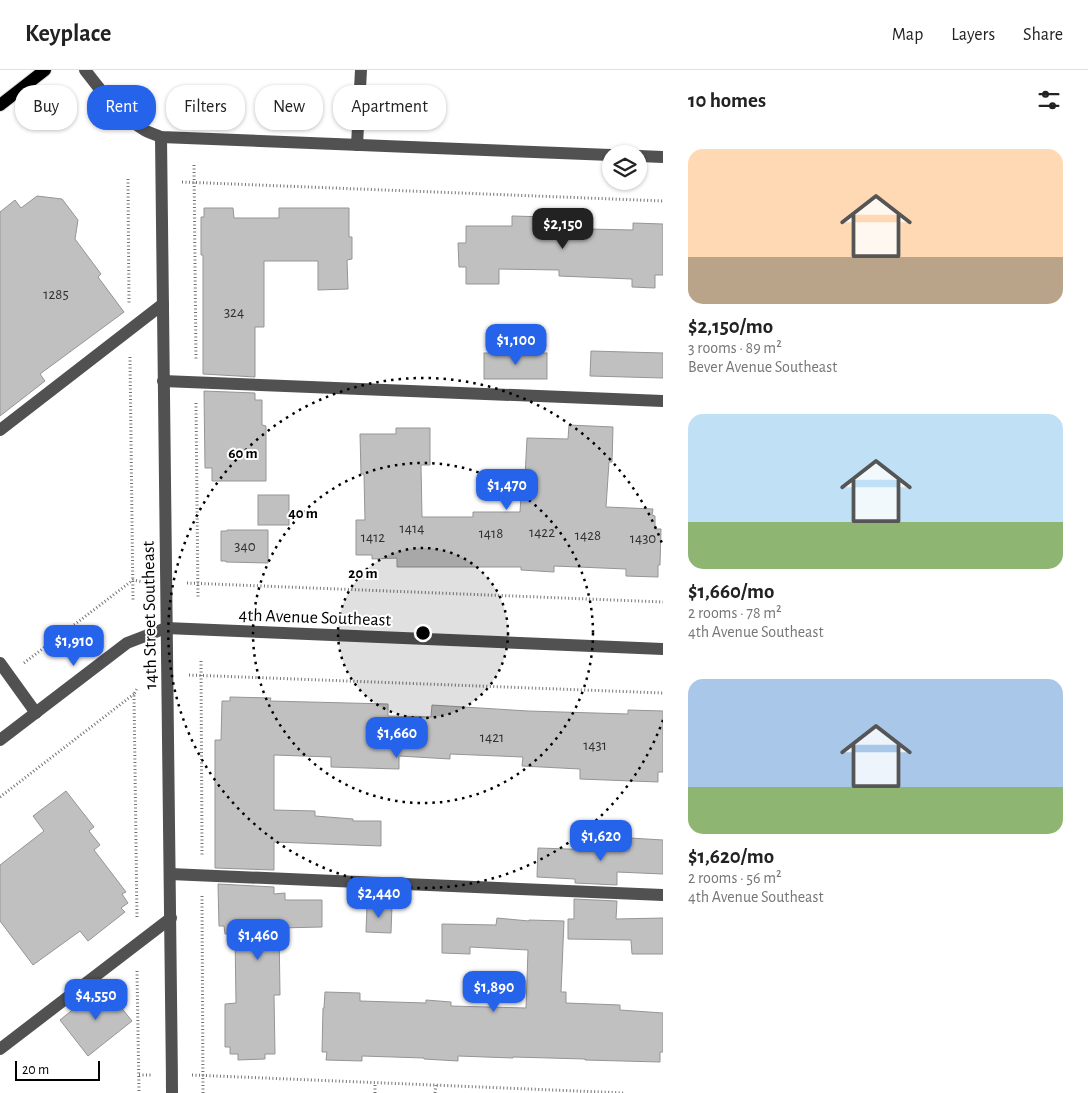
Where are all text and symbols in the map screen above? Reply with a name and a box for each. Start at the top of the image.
text: Keyplace [25,22,111,46]
text: Map [892,26,923,44]
text: Layers [951,26,995,44]
text: Share [1023,26,1063,44]
chip: Buy [15,85,77,130]
chip: Rent [87,85,156,130]
chip: Filters [166,85,245,130]
chip: New [255,85,323,130]
chip: Apartment [333,85,446,130]
icon: filters [1035,86,1063,114]
text: 10 homes [688,90,766,111]
map controls [602,145,647,190]
button: layers [602,145,647,190]
icon: home [831,181,921,271]
pin: $2,150 [522,208,604,250]
text: $2,150 [543,216,583,232]
house number: 1285 [43,287,69,302]
house number: 324 [224,305,244,320]
text: $2,150/mo [688,316,773,337]
pin: $1,100 [475,324,557,366]
text: $1,100 [496,332,536,348]
text: 3 rooms · 89 m² [688,340,782,356]
text: Bever Avenue Southeast [688,359,837,375]
text: 60 m [228,446,258,461]
icon: home [831,446,921,536]
pin: $1,470 [466,468,548,511]
text: $1,470 [487,477,527,493]
text: 40 m [288,506,318,521]
house number: 1414 [400,521,424,536]
house number: 1422 [529,525,555,540]
house number: 1418 [479,526,503,541]
house number: 1428 [575,528,601,543]
house number: 1412 [361,530,385,545]
house number: 1430 [630,531,656,546]
house number: 340 [234,539,256,554]
street label: 14th Street Southeast [140,540,160,689]
text: 20 m [348,566,378,581]
text: $1,660/mo [688,581,774,602]
text: 2 rooms · 78 m² [688,605,782,621]
street label: 4th Avenue Southeast [238,606,392,630]
pin: $1,910 [33,624,115,667]
centre of rings [414,624,432,642]
text: 4th Avenue Southeast [688,624,824,640]
text: $1,910 [55,633,93,649]
icon: home [831,711,921,801]
pin: $1,660 [356,716,438,759]
text: $1,660 [377,725,417,741]
house number: 1421 [480,730,504,745]
house number: 1431 [583,738,607,753]
pin: $1,620 [560,820,642,862]
text: $1,620 [581,828,621,844]
text: $1,620/mo [688,846,774,867]
text: 2 rooms · 56 m² [688,870,782,886]
pin: $2,440 [338,876,420,919]
text: $2,440 [358,885,400,901]
text: 4th Avenue Southeast [688,889,824,905]
pin: $1,460 [217,918,299,961]
text: $1,460 [238,927,278,943]
pin: $1,890 [453,970,535,1013]
pin: $4,550 [55,978,137,1021]
text: $1,890 [474,979,514,995]
text: $4,550 [75,987,117,1003]
scale bar [15,1058,100,1081]
text: 20 m [22,1063,49,1077]

